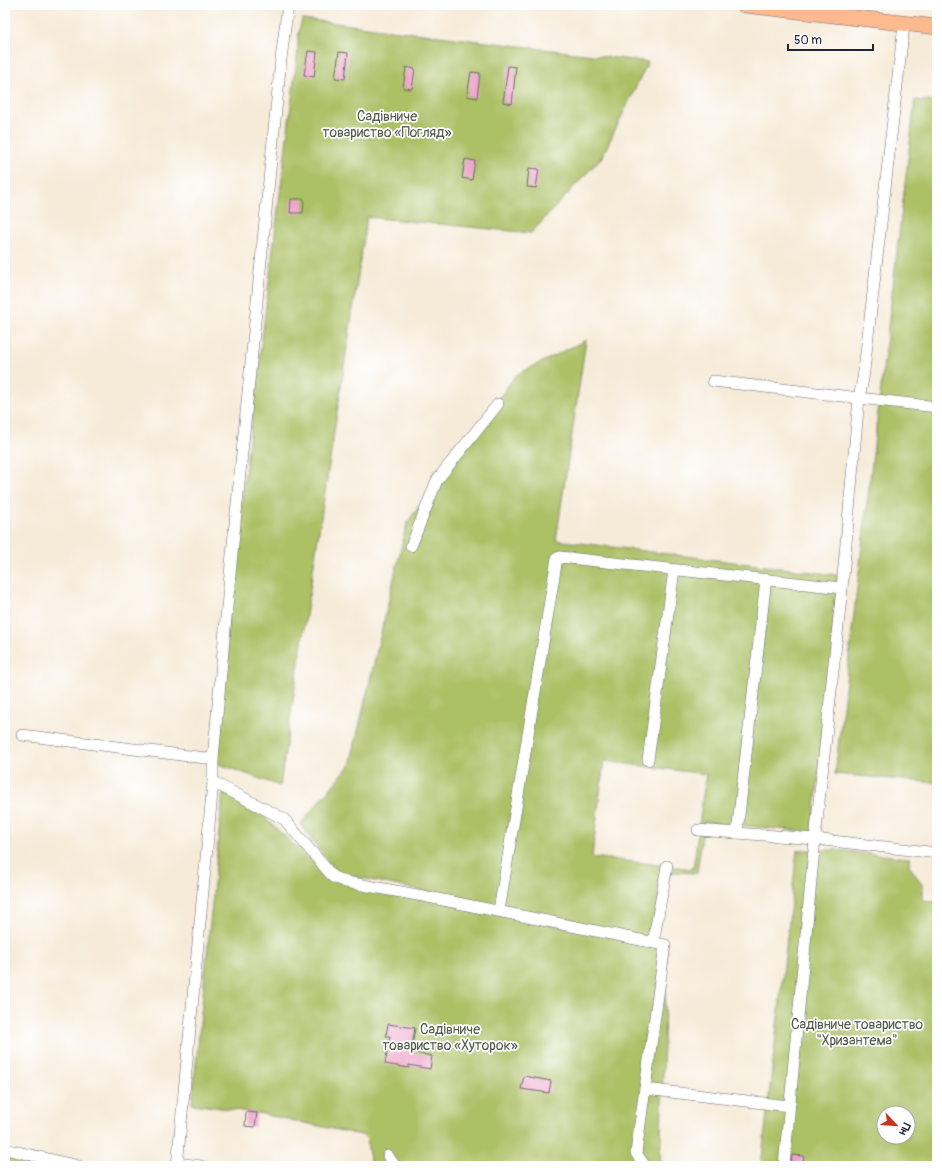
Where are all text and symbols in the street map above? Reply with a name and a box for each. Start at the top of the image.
scale bar [788,26,873,52]
text: 50 m [794,33,822,48]
park label: Садівниче товариство «Погляд» [322,108,452,141]
park label: Садівниче товариство "Хризантема" [791,1016,924,1049]
park label: Садівниче товариство «Хуторок» [382,1021,518,1054]
north arrow [876,1105,916,1145]
text: Пн [896,1121,913,1138]

